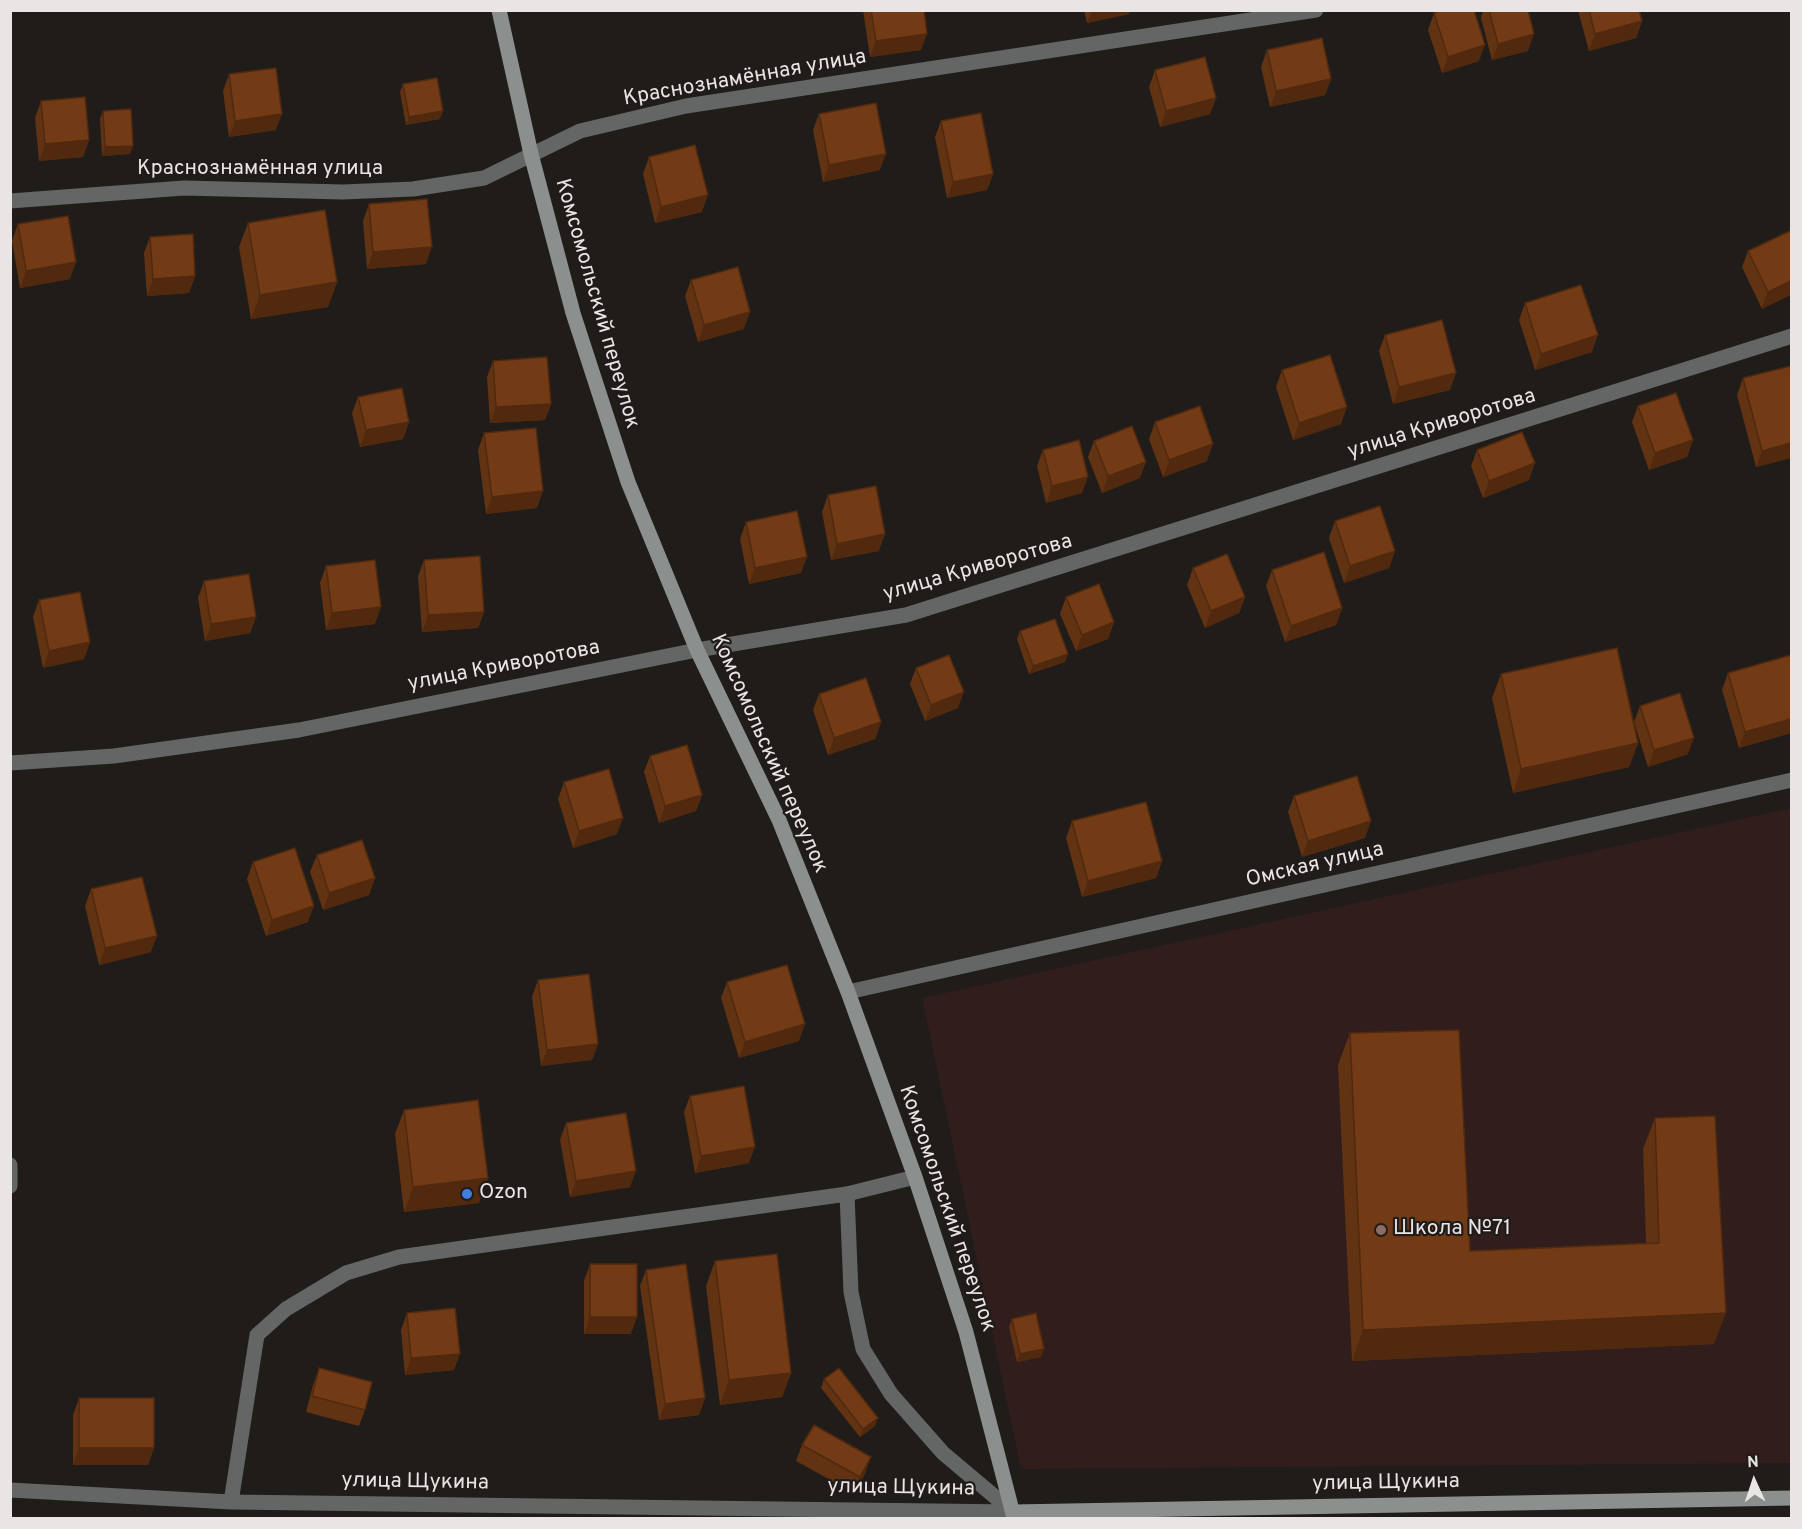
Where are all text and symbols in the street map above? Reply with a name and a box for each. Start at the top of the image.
street label: Краснознамённая улица [622,45,868,113]
street label: Краснознамённая улица [137,157,383,183]
street label: Комсомольский переулок [548,176,644,432]
street label: улица Криворотова [1345,384,1539,466]
street label: улица Криворотова [881,530,1075,608]
street label: Комсомольский переулок [704,631,832,877]
street label: улица Криворотова [406,636,602,698]
street label: Омская улица [1244,838,1386,894]
street label: Комсомольский переулок [892,1082,1000,1336]
place label: Ozon [479,1181,528,1207]
marker: Ozon [460,1187,474,1201]
place label: Школа №71 [1393,1217,1511,1243]
marker: Школа №71 [1374,1223,1388,1237]
north arrow [1724,1451,1784,1511]
text: N [1747,1453,1759,1473]
street label: улица Щукина [341,1469,489,1497]
street label: улица Щукина [1312,1470,1460,1498]
street label: улица Щукина [827,1475,975,1503]

